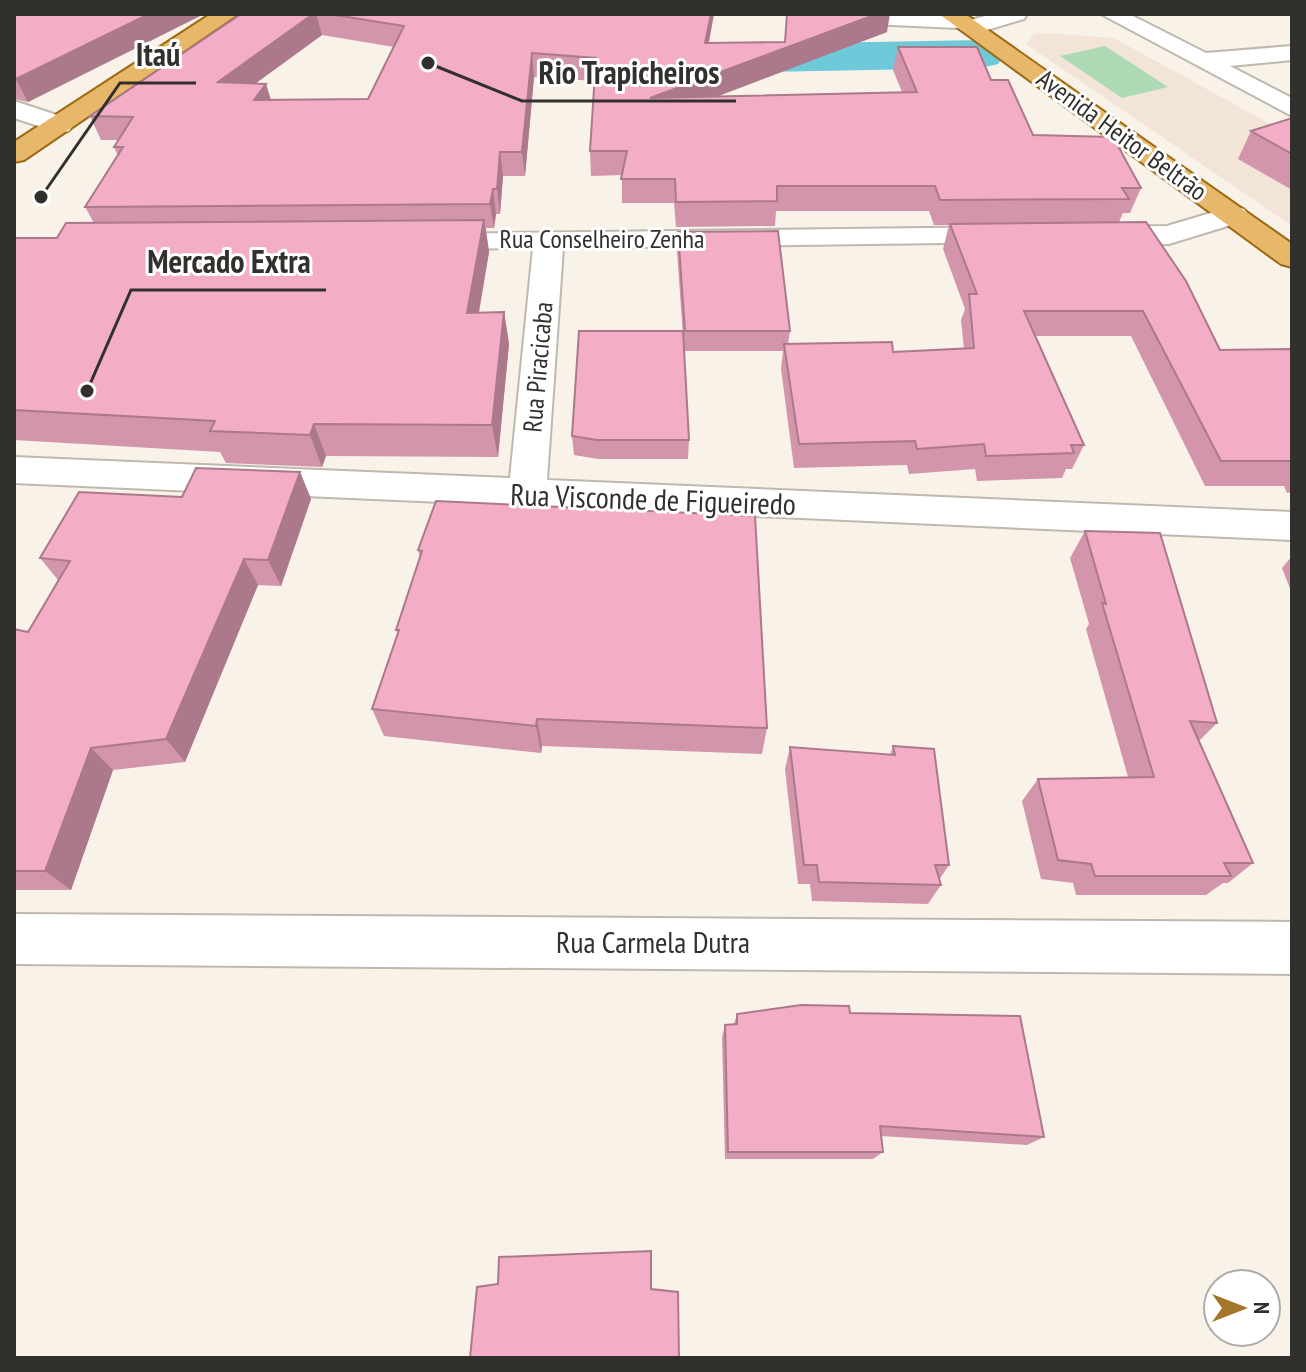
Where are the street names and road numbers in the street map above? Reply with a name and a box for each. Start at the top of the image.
street label: Avenida Heitor Beltrão [1031,62,1214,207]
street label: Rua Conselheiro Zenha [500,222,704,255]
street label: Rua Piracicaba [515,300,560,434]
street label: Rua Visconde de Figueiredo [510,474,797,523]
street label: Rua Carmela Dutra [556,922,750,961]

